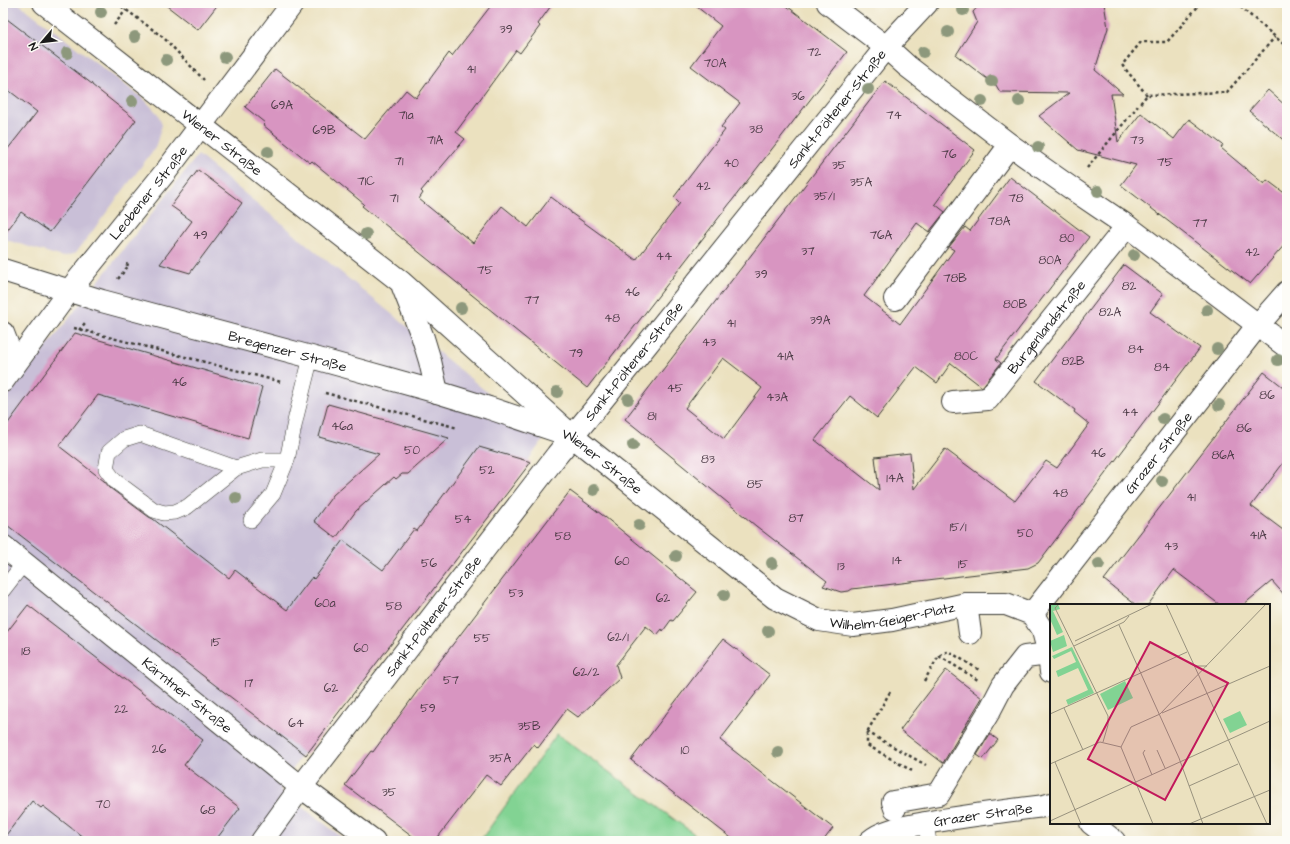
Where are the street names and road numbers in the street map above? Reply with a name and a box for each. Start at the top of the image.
street label: Sankt-Pöltener-Straße [783,45,892,173]
street label: Wiener Straße [177,105,266,181]
street label: Leobener Straße [105,142,193,245]
street label: Burgenlandstraße [1003,276,1091,378]
street label: Sankt-Pöltener-Straße [580,298,689,426]
street label: Bregenzer Straße [226,326,349,378]
street label: Grazer Straße [1121,407,1198,498]
street label: Wiener Straße [559,424,647,500]
street label: Sankt-Pöltener-Straße [381,551,487,681]
street label: Wilhelm-Geiger-Platz [828,598,957,636]
street label: Kärntner Straße [137,653,236,739]
street label: Grazer Straße [932,799,1034,832]

